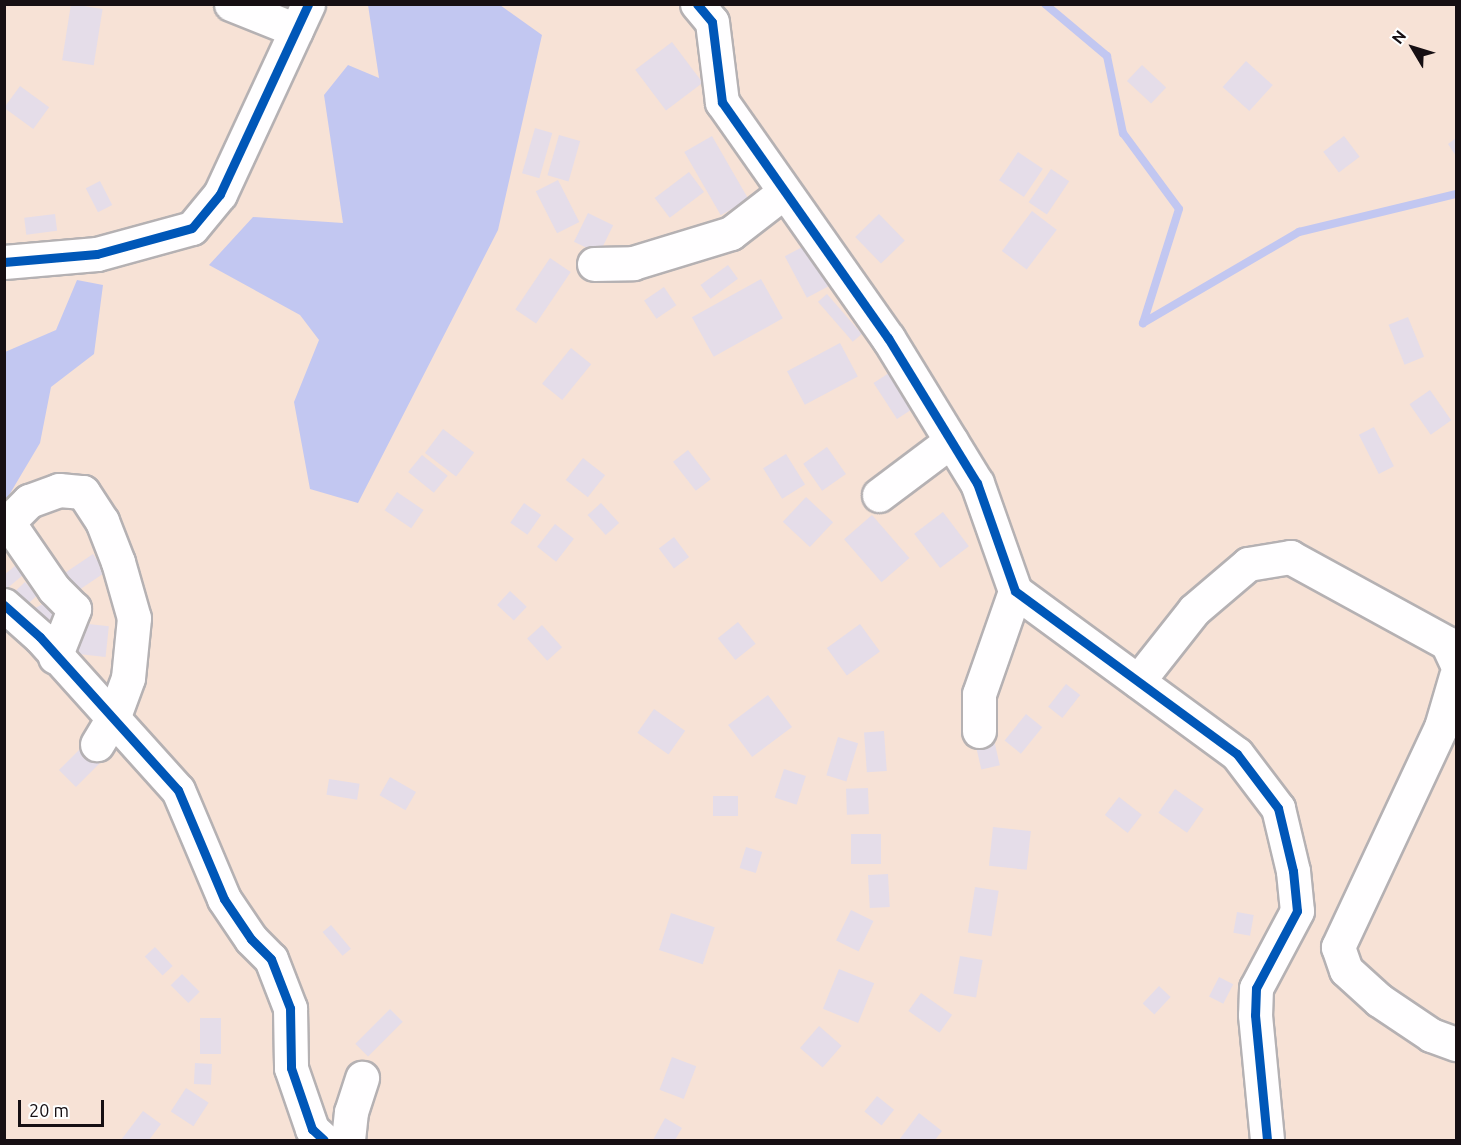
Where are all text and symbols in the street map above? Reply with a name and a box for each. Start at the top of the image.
north arrow [1383,18,1443,78]
text: N [1388,27,1410,47]
scale bar [21,1088,106,1126]
text: 20 m [29,1100,69,1120]

